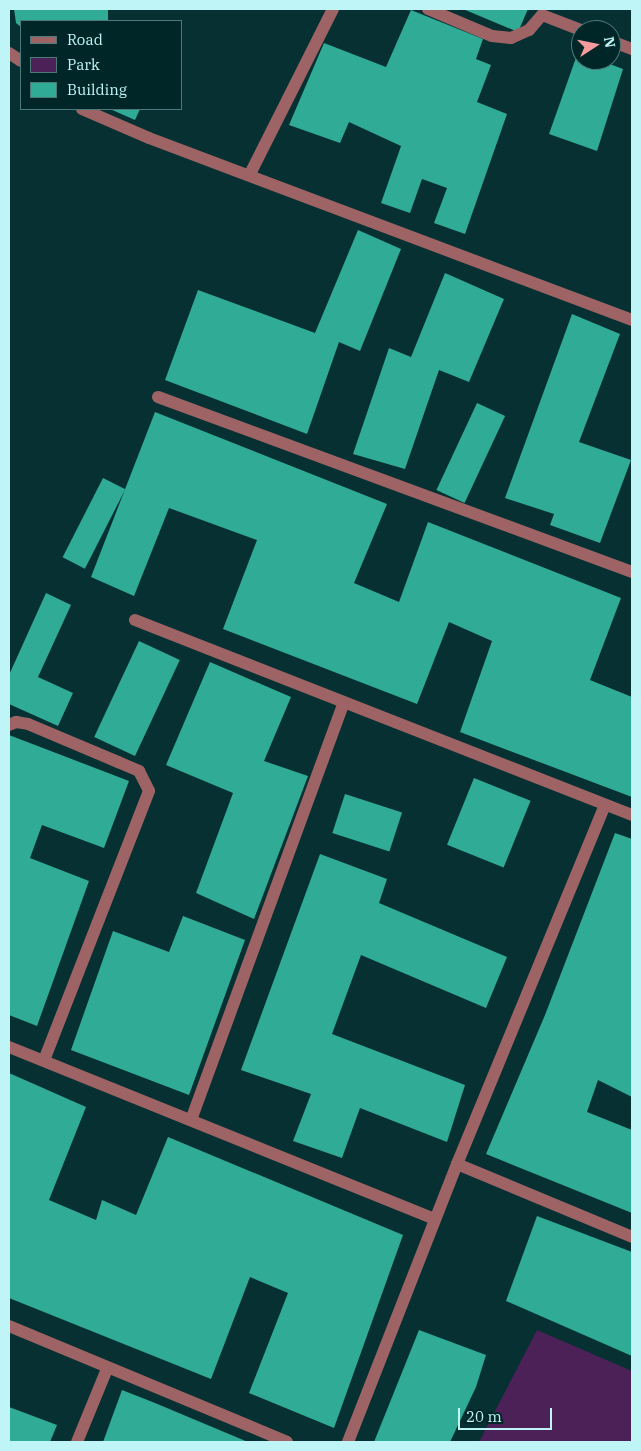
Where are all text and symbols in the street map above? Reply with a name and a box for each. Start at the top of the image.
legend [20,20,182,110]
north arrow [571,20,621,70]
text: Road [67,30,103,49]
text: N [600,35,620,49]
text: Park [67,55,100,74]
text: Building [67,80,127,99]
scale bar [461,1398,555,1430]
text: 20 m [466,1407,502,1426]

